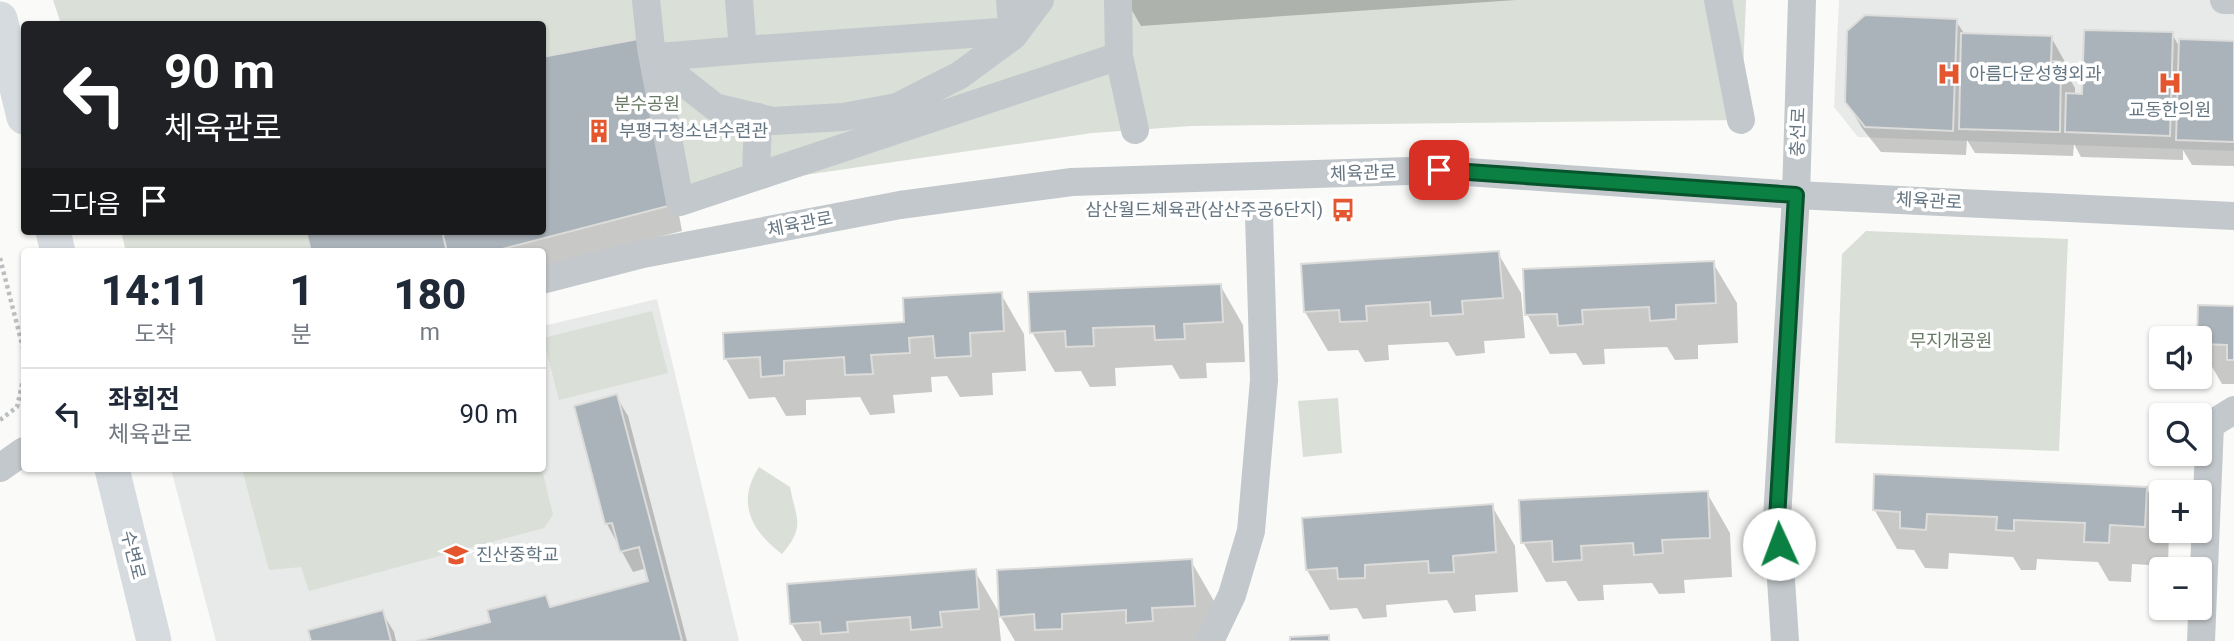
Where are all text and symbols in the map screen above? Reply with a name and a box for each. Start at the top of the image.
text: 90 m [164,43,275,100]
icon: left [49,49,140,140]
hospital icon: 아름다운성형외과 [1935,60,1963,88]
place label: 아름다운성형외과 [1969,63,2102,84]
hospital icon: 교동한의원 [2156,69,2184,97]
park label: 분수공원 [614,93,680,114]
place label: 교동한의원 [2129,99,2211,120]
street label: 충선로 [1786,107,1809,157]
text: 체육관로 [164,109,282,147]
building icon: 부평구청소년수련관 [585,117,613,145]
place label: 부평구청소년수련관 [619,120,768,141]
pin [1409,140,1469,200]
icon: arrive [1420,151,1458,189]
street label: 체육관로 [1330,161,1396,184]
icon: arrive [135,182,173,220]
street label: 체육관로 [1895,188,1963,213]
text: 그다음 [49,189,121,219]
bus stop icon: 삼산월드체육관(삼산주공6단지) [1329,196,1357,224]
place label: 삼산월드체육관(삼산주공6단지) [1085,199,1323,221]
street label: 체육관로 [765,207,834,240]
text: 14:11 [101,266,210,315]
text: 1 [290,266,314,315]
text: 180 [394,270,466,319]
text: m [420,319,440,346]
text: 도착 [134,321,176,348]
text: 분 [291,321,312,348]
map controls [2149,326,2212,620]
button: sound [2149,326,2212,389]
park label: 무지개공원 [1910,330,1992,351]
text: 좌회전 [108,384,180,414]
icon: left [49,395,87,433]
text: 90 m [460,399,518,429]
button: search [2149,403,2212,466]
text: 체육관로 [108,421,193,448]
button: + [2149,480,2212,543]
position arrow [1742,507,1816,581]
street label: 수변로 [117,528,150,582]
school or university icon: 진산중학교 [442,541,470,569]
place label: 진산중학교 [476,544,559,565]
button: − [2149,557,2212,620]

